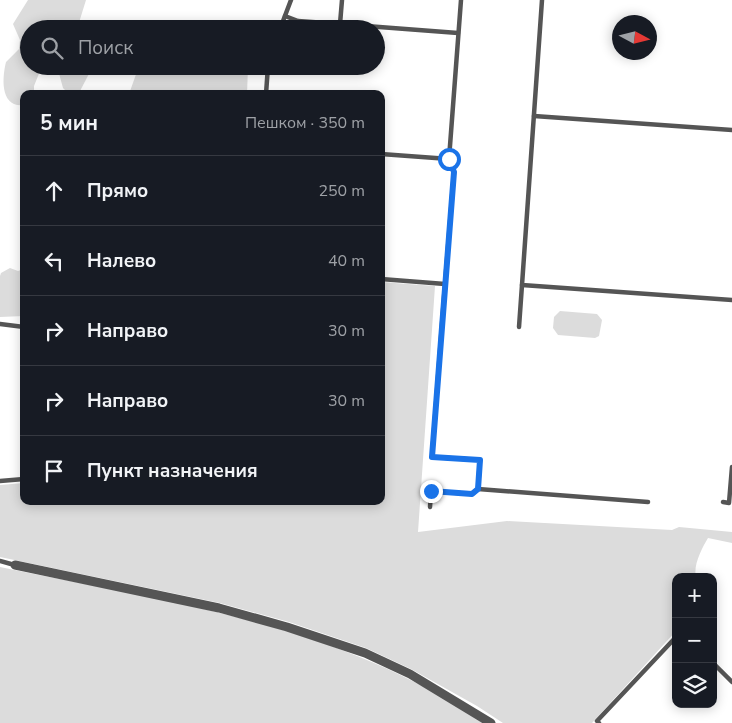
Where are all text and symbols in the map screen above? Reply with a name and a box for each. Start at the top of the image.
north arrow [612,15,657,60]
search box [20,20,385,75]
icon: search [38,34,66,62]
text: Поиск [78,35,133,61]
text: 5 мин [40,109,98,137]
text: Пешком · 350 m [245,112,365,134]
route start [438,148,461,171]
icon: ahead [40,177,68,205]
text: Прямо [87,178,148,204]
text: 250 m [318,180,365,202]
icon: left [40,247,68,275]
text: Налево [87,248,156,274]
text: 40 m [328,250,365,272]
icon: right [40,317,68,345]
text: Направо [87,318,168,344]
text: 30 m [328,320,365,342]
icon: right [40,387,68,415]
text: Направо [87,388,168,414]
text: 30 m [328,390,365,412]
icon: arrive [40,457,68,485]
text: Пункт назначения [87,458,258,484]
route end [420,480,443,503]
map controls [672,573,717,708]
button: + [672,573,717,618]
button: − [672,618,717,663]
button: layers [672,663,717,708]

